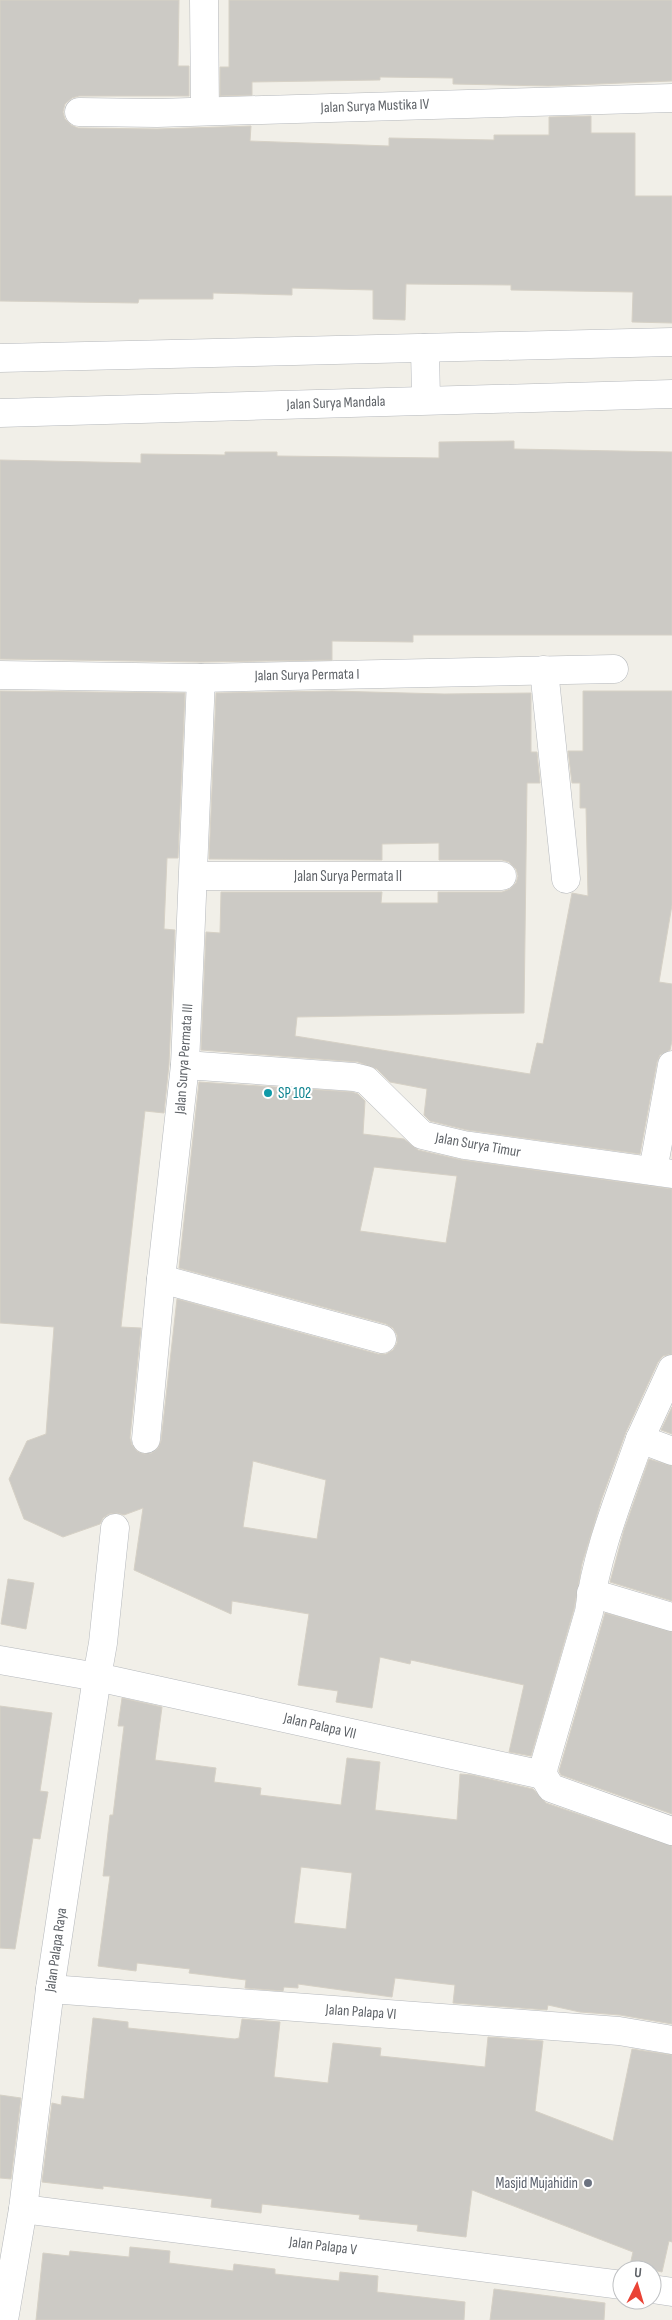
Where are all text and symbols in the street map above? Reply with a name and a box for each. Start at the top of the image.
street label: Jalan Surya Mustika IV [319,95,430,117]
street label: Jalan Surya Mandala [285,392,386,414]
street label: Jalan Surya Permata I [253,665,360,685]
street label: Jalan Surya Permata II [293,867,402,886]
street label: Jalan Surya Permata III [171,1003,197,1116]
place label: SP 102 [278,1084,311,1103]
marker: SP 102 [262,1087,274,1099]
street label: Jalan Surya Timur [433,1128,523,1162]
street label: Jalan Palapa VII [281,1708,358,1744]
street label: Jalan Palapa Raya [41,1906,71,1994]
street label: Jalan Palapa VI [324,2000,397,2024]
place label: Masjid Mujahidin [495,2174,578,2193]
marker: Masjid Mujahidin [582,2177,594,2189]
street label: Jalan Palapa V [287,2232,358,2260]
north arrow [612,2260,662,2310]
text: U [634,2264,642,2281]

